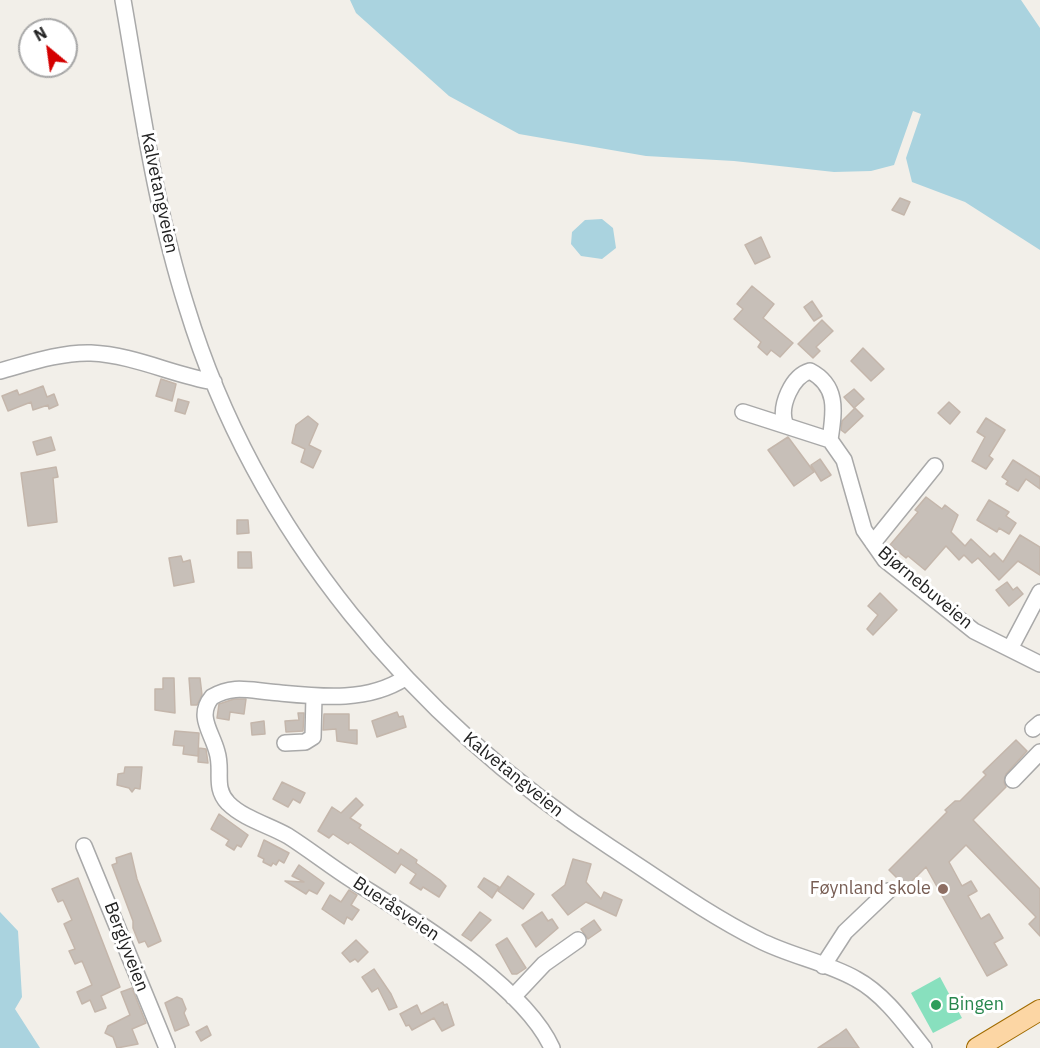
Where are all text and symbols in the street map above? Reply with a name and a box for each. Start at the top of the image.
north arrow [18,18,78,78]
text: N [30,22,50,46]
street label: Kalvetangveien [136,131,182,255]
street label: Bjørnebuveien [873,542,977,634]
street label: Kalvetangveien [458,728,568,822]
street label: Bueråsveien [349,872,443,946]
place label: Føynland skole [810,878,931,900]
marker: Føynland skole [936,882,950,896]
street label: Berglyveien [99,899,153,995]
place label: Bingen [948,994,1004,1016]
marker: Bingen [929,998,943,1012]

